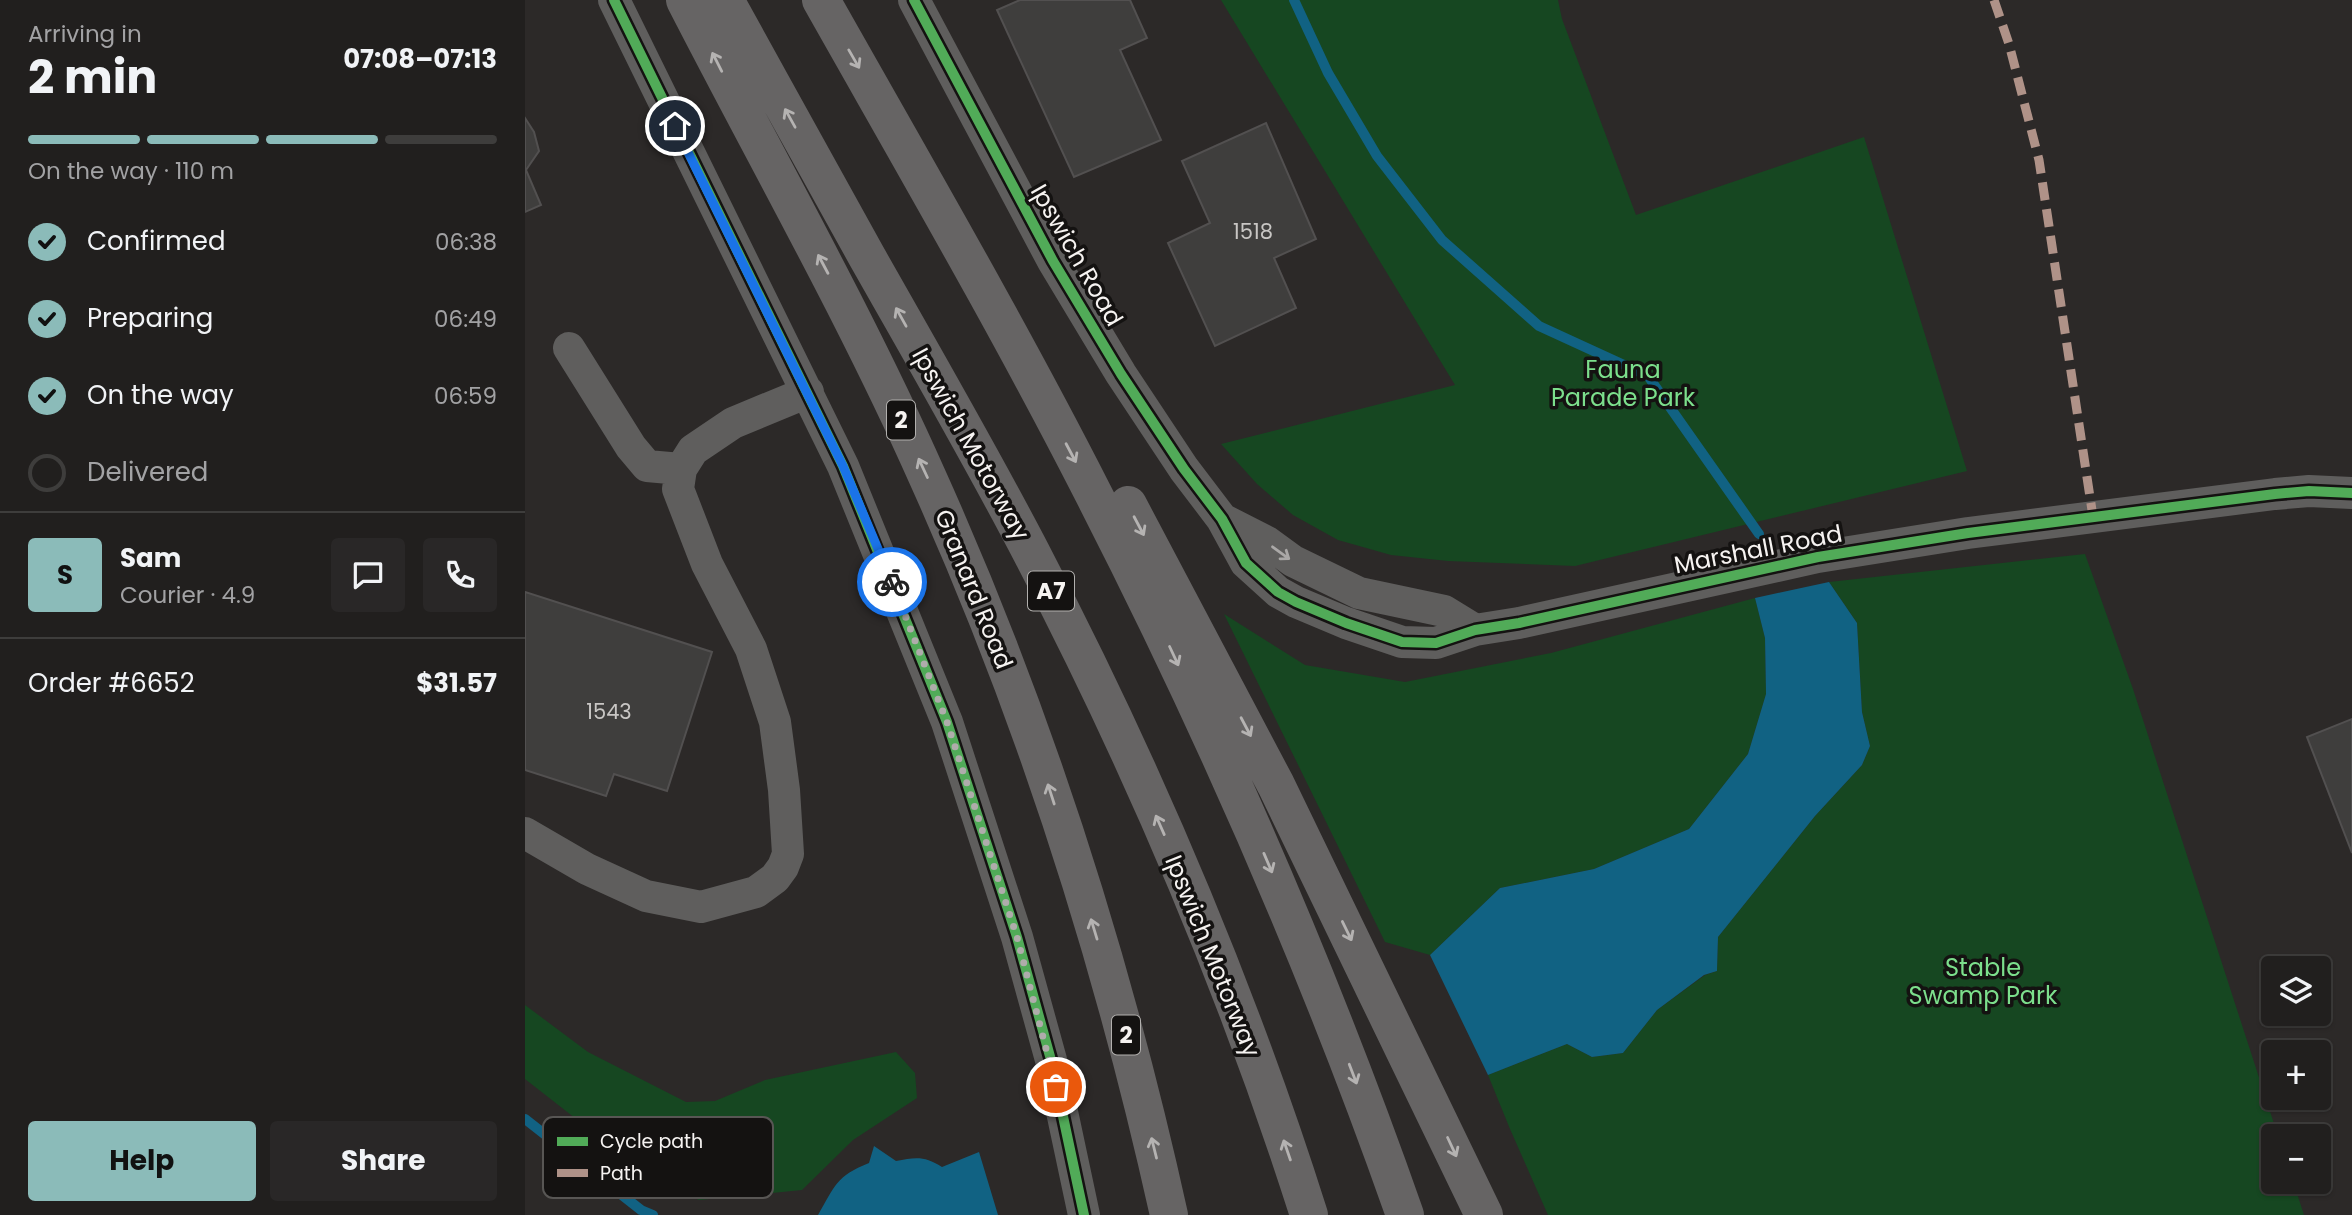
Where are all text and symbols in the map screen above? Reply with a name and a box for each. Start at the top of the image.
text: Arriving in [28,18,142,50]
text: 07:08–07:13 [343,41,497,77]
text: 2 min [28,45,157,109]
one-way arrow [847,49,861,69]
one-way arrow [710,52,724,73]
pin [645,96,705,156]
icon: home [656,107,694,145]
one-way arrow [783,108,796,129]
text: On the way · 110 m [28,155,234,187]
street label: Ipswich Road [1023,178,1131,332]
house number: 1518 [1233,217,1273,246]
icon: check [28,223,66,261]
text: Confirmed [87,223,225,259]
text: 06:38 [435,226,497,258]
one-way arrow [815,254,829,275]
icon: check [28,300,66,338]
text: Preparing [87,300,213,336]
text: 06:49 [434,303,497,335]
one-way arrow [894,307,908,327]
street label: Ipswich Motorway [904,342,1038,546]
park label: Fauna Parade Park [1551,353,1696,414]
icon: check [28,377,66,415]
text: On the way [87,377,234,413]
text: 06:59 [434,380,497,412]
road number: 2 [887,400,915,440]
one-way arrow [1065,442,1079,463]
text: Delivered [87,454,208,490]
one-way arrow [916,458,930,479]
street label: Granard Road [927,504,1021,674]
one-way arrow [1133,515,1146,536]
street label: Marshall Road [1671,517,1845,581]
button: chat [331,538,405,612]
button: phone [423,538,497,612]
text: Sam [120,540,181,576]
one-way arrow [1272,545,1290,560]
courier [857,547,927,617]
text: S [57,557,73,593]
icon: bike [873,563,911,601]
road number: A7 [1028,572,1074,610]
text: Courier · 4.9 [120,579,255,611]
one-way arrow [1167,645,1181,666]
text: Order #6652 [28,665,195,701]
text: $31.57 [416,665,497,701]
house number: 1543 [586,697,632,726]
one-way arrow [1239,716,1253,737]
one-way arrow [1044,783,1056,805]
one-way arrow [1153,814,1166,836]
street label: Ipswich Motorway [1157,850,1269,1062]
one-way arrow [1263,852,1276,873]
one-way arrow [1087,918,1100,940]
one-way arrow [1341,920,1355,941]
park label: Stable Swamp Park [1909,951,2058,1012]
map controls [2261,956,2331,1194]
button: layers [2261,956,2331,1026]
road number: 2 [1112,1016,1140,1054]
button: + [2261,1040,2331,1110]
pin [1026,1057,1086,1117]
one-way arrow [1348,1062,1361,1084]
icon: bag [1037,1068,1075,1106]
legend [543,1117,773,1198]
button: Help [28,1121,256,1201]
button: Share [270,1121,497,1201]
button: − [2261,1124,2331,1194]
text: Cycle path [600,1128,703,1155]
one-way arrow [1446,1136,1459,1157]
one-way arrow [1147,1138,1160,1160]
one-way arrow [1280,1140,1292,1162]
text: Path [600,1160,643,1187]

